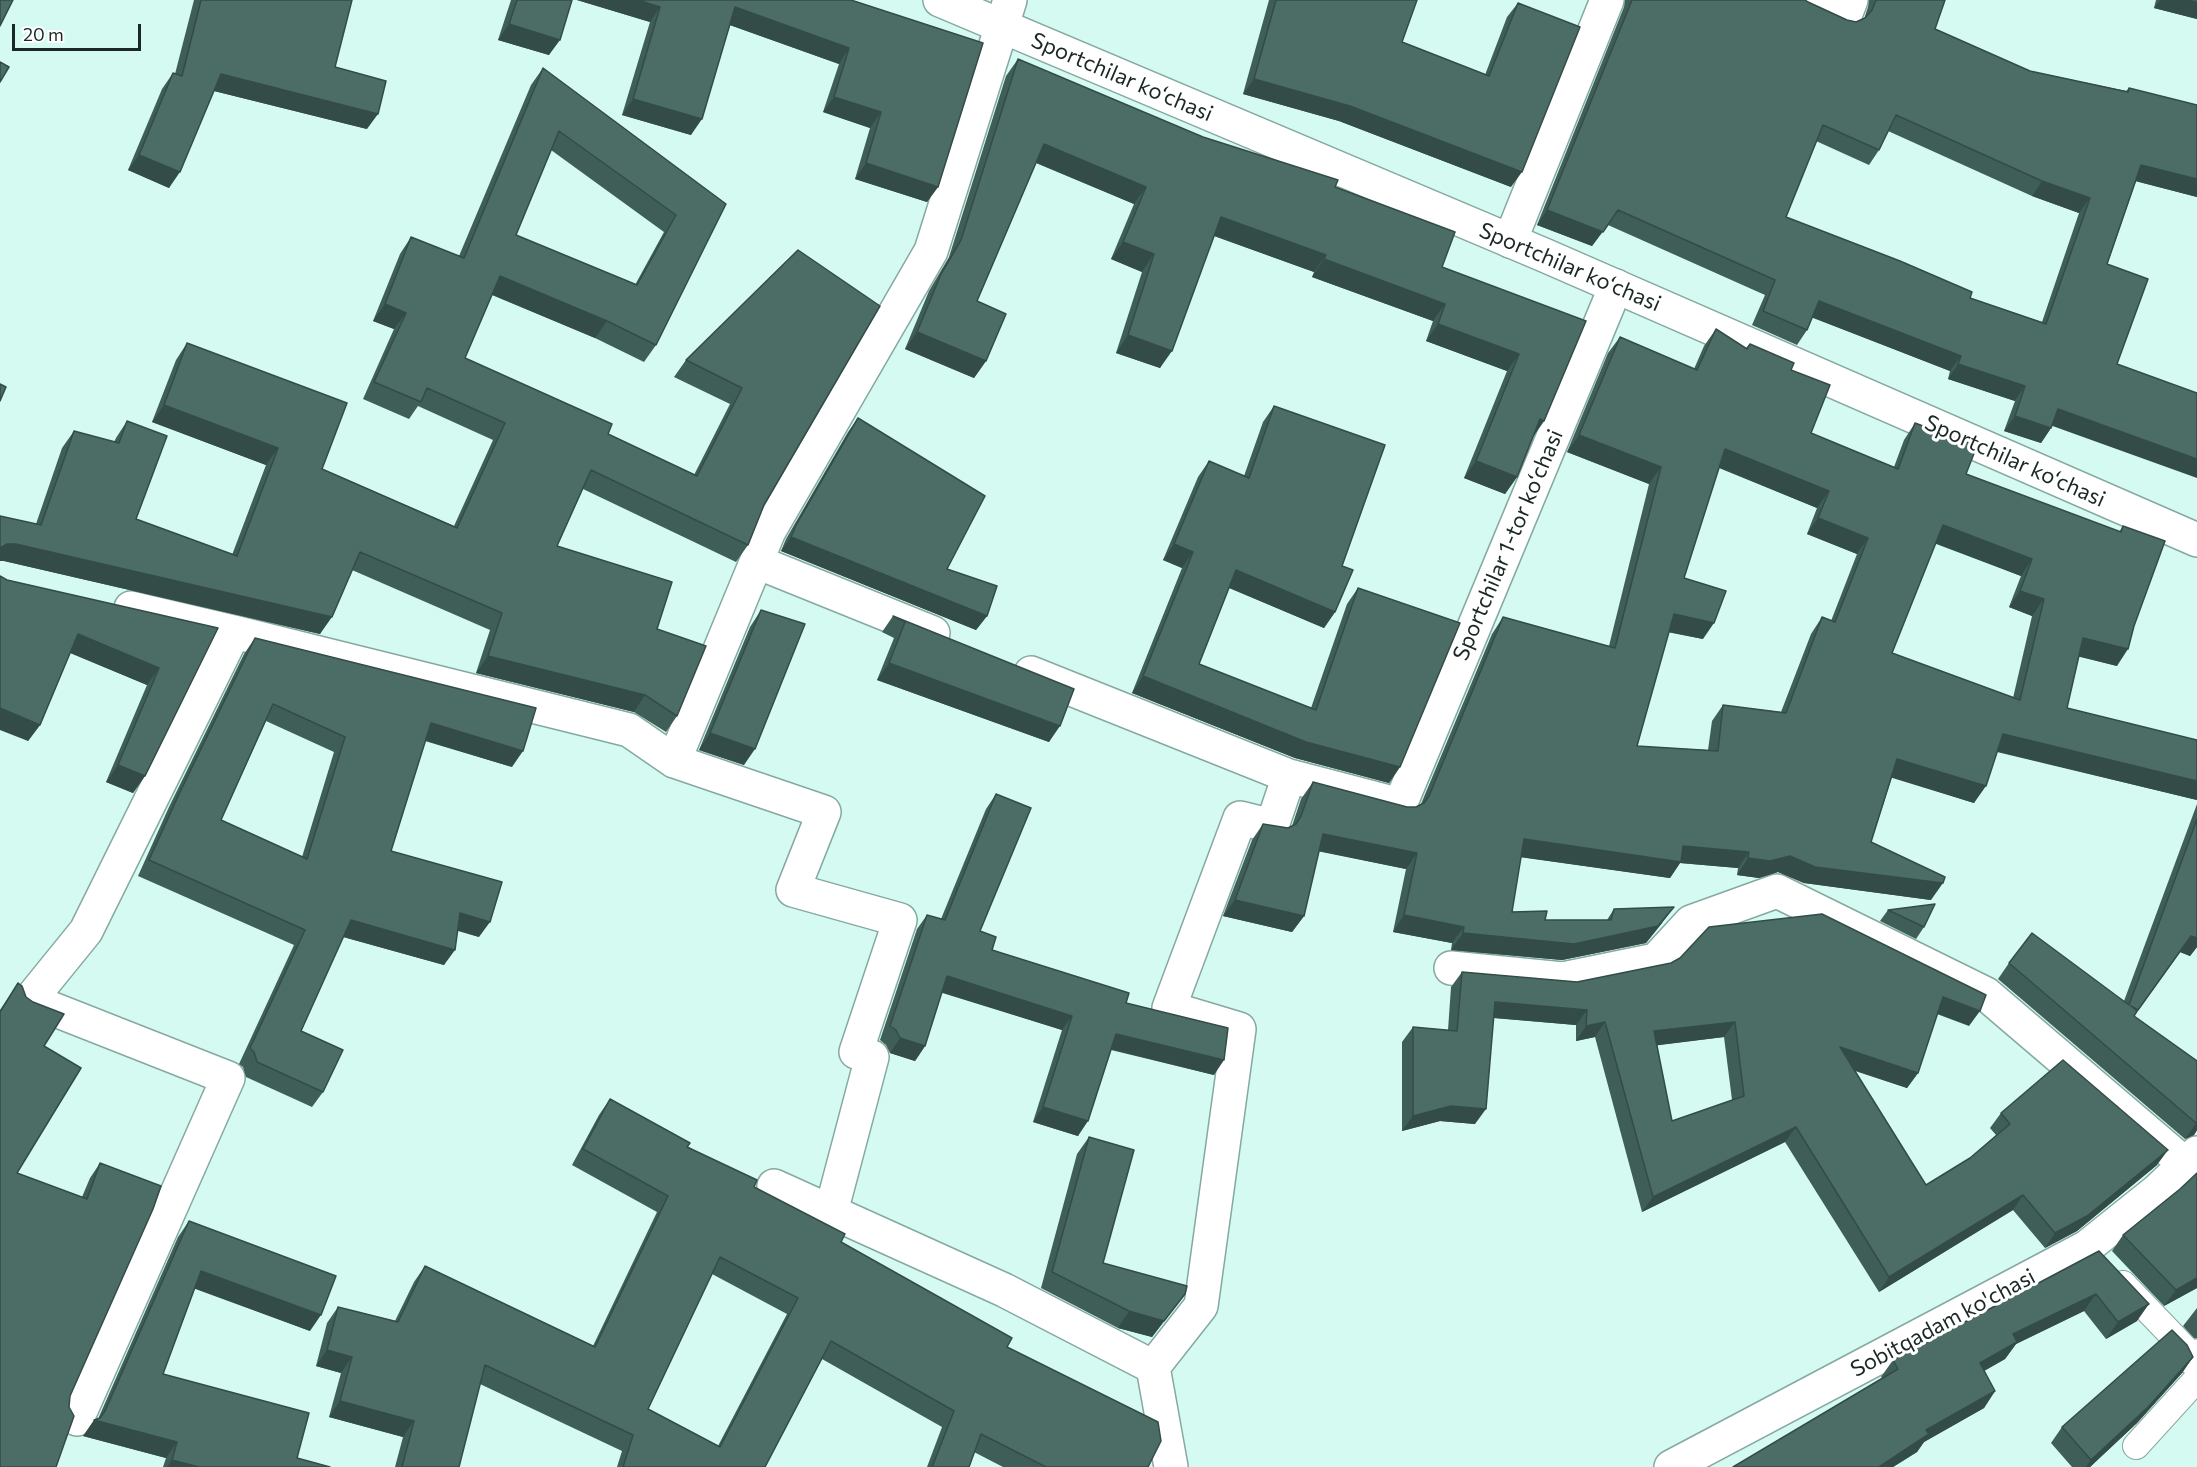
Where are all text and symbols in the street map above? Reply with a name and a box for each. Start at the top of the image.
scale bar [15,12,144,50]
text: 20 m [23,23,64,45]
street label: Sportchilar ko‘chasi [1027,27,1217,127]
street label: Sportchilar ko‘chasi [1475,217,1665,317]
street label: Sportchilar ko‘chasi [1921,409,2109,513]
street label: Sportchilar 1-tor ko‘chasi [1447,425,1569,665]
street label: Sobitqadam ko'chasi [1846,1263,2040,1383]

